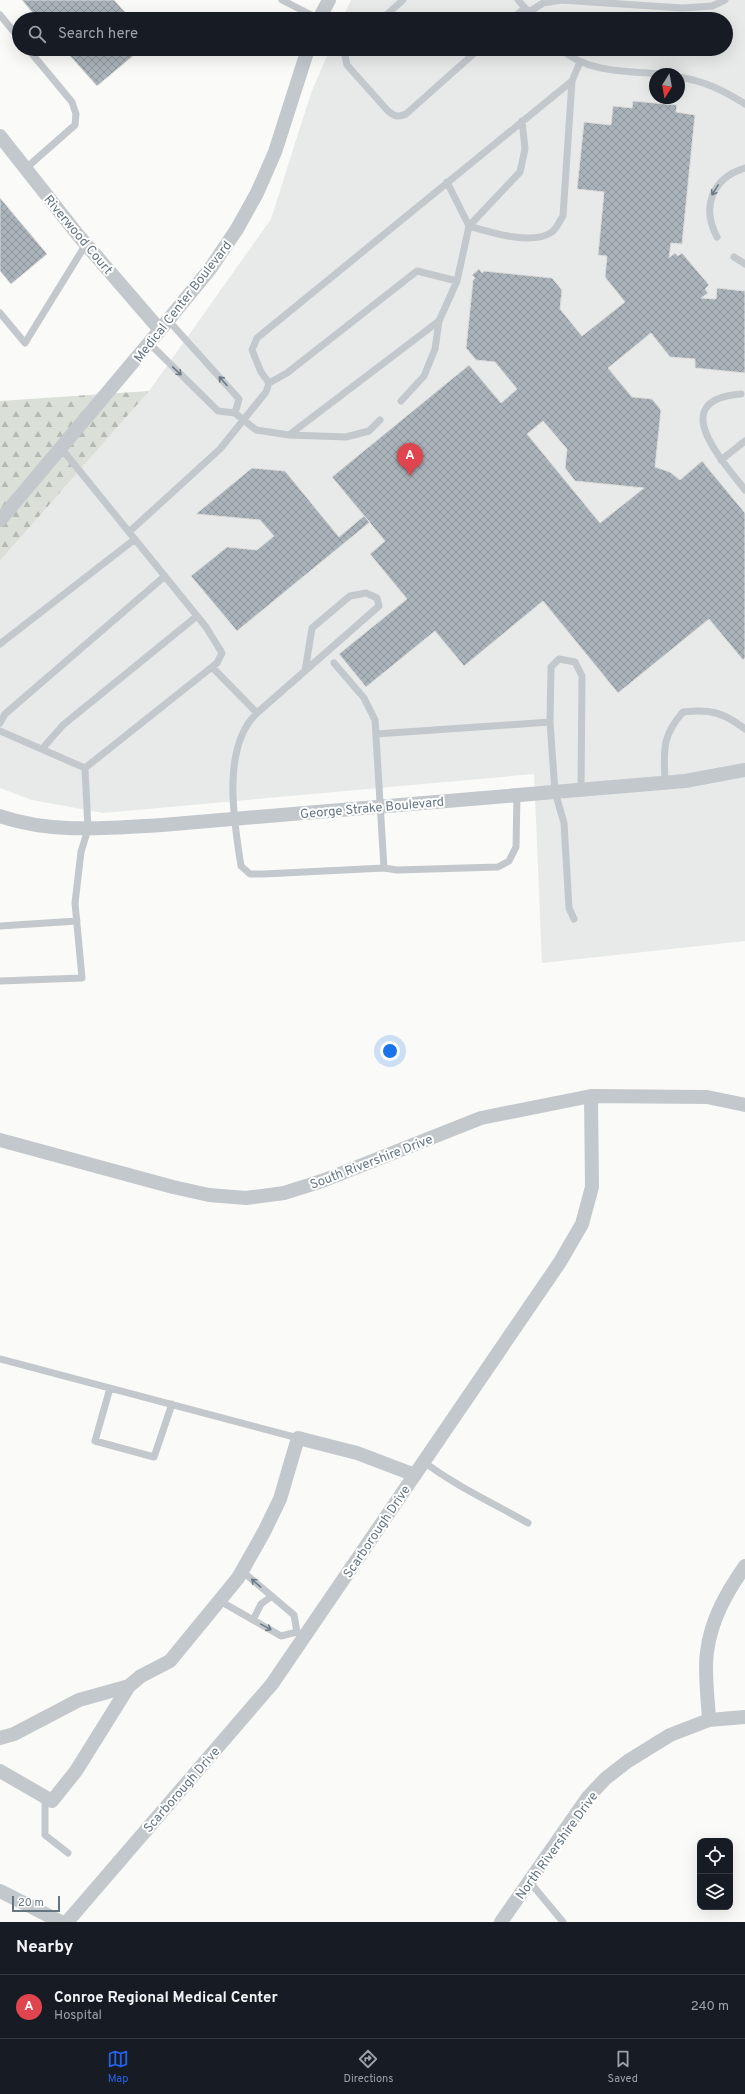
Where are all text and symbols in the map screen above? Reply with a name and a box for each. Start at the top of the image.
search box [12,12,733,56]
icon: search [26,23,48,45]
text: Search here [58,25,138,44]
north arrow [649,68,685,104]
one-way arrow [711,184,719,195]
street label: Riverwood Court [40,192,115,278]
street label: Medical Center Boulevard [131,238,236,366]
one-way arrow [172,366,182,375]
one-way arrow [218,376,228,386]
pin: A [397,443,423,476]
street label: George Strake Boulevard [300,795,445,823]
your location [380,1041,400,1061]
street label: South Rivershire Drive [308,1132,435,1194]
street label: Scarborough Drive [341,1483,415,1582]
one-way arrow [251,1578,262,1587]
one-way arrow [260,1624,272,1632]
street label: Scarborough Drive [141,1744,224,1836]
street label: North Rivershire Drive [513,1789,602,1903]
map controls [697,1838,733,1910]
button: locate [697,1838,733,1874]
button: layers [697,1874,733,1910]
scale bar [12,1894,60,1913]
text: 20 m [18,1896,44,1910]
text: Nearby [16,1937,73,1959]
text: Conroe Regional Medical Center [54,1989,278,2008]
text: A [24,1999,34,2015]
text: 240 m [691,1999,729,2015]
text: Hospital [54,2008,102,2024]
tab: Map [107,2048,129,2086]
tab: Directions [343,2048,393,2086]
tab: Saved [608,2048,638,2086]

